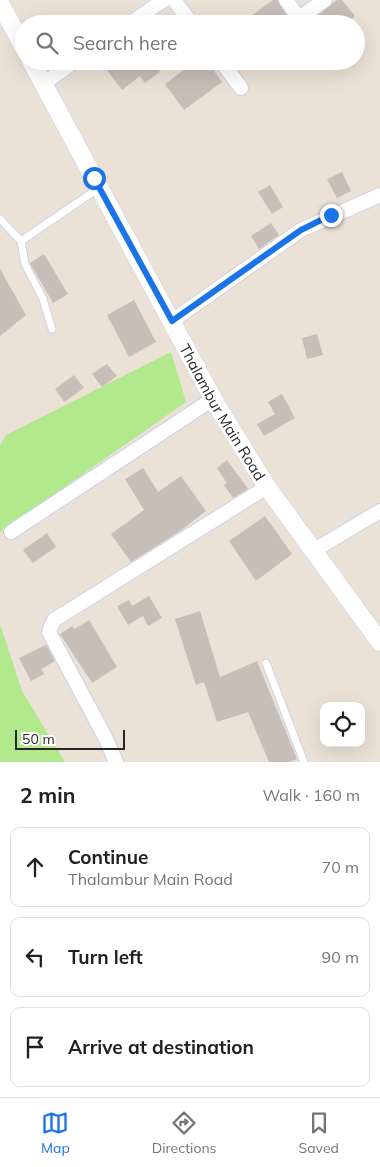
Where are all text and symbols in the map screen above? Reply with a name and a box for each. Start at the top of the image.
search box [15,15,365,70]
icon: search [33,29,61,57]
text: Search here [73,31,177,55]
route start [83,167,106,190]
route end [320,204,343,227]
street label: Thalambur Main Road [176,340,270,484]
map controls [320,702,365,747]
button: locate [320,702,365,747]
scale bar [15,727,125,750]
text: 50 m [22,730,55,748]
text: 2 min [20,782,75,808]
text: Walk · 160 m [262,785,360,805]
text: Continue [68,845,148,869]
icon: ahead [21,853,49,881]
text: 70 m [322,857,359,877]
text: Thalambur Main Road [68,869,233,889]
icon: left [21,943,49,971]
text: Turn left [68,945,143,969]
text: 90 m [322,947,359,967]
icon: arrive [21,1033,49,1061]
text: Arrive at destination [68,1035,254,1059]
tab: Map [41,1109,70,1157]
tab: Directions [152,1109,217,1157]
tab: Saved [299,1109,339,1157]

